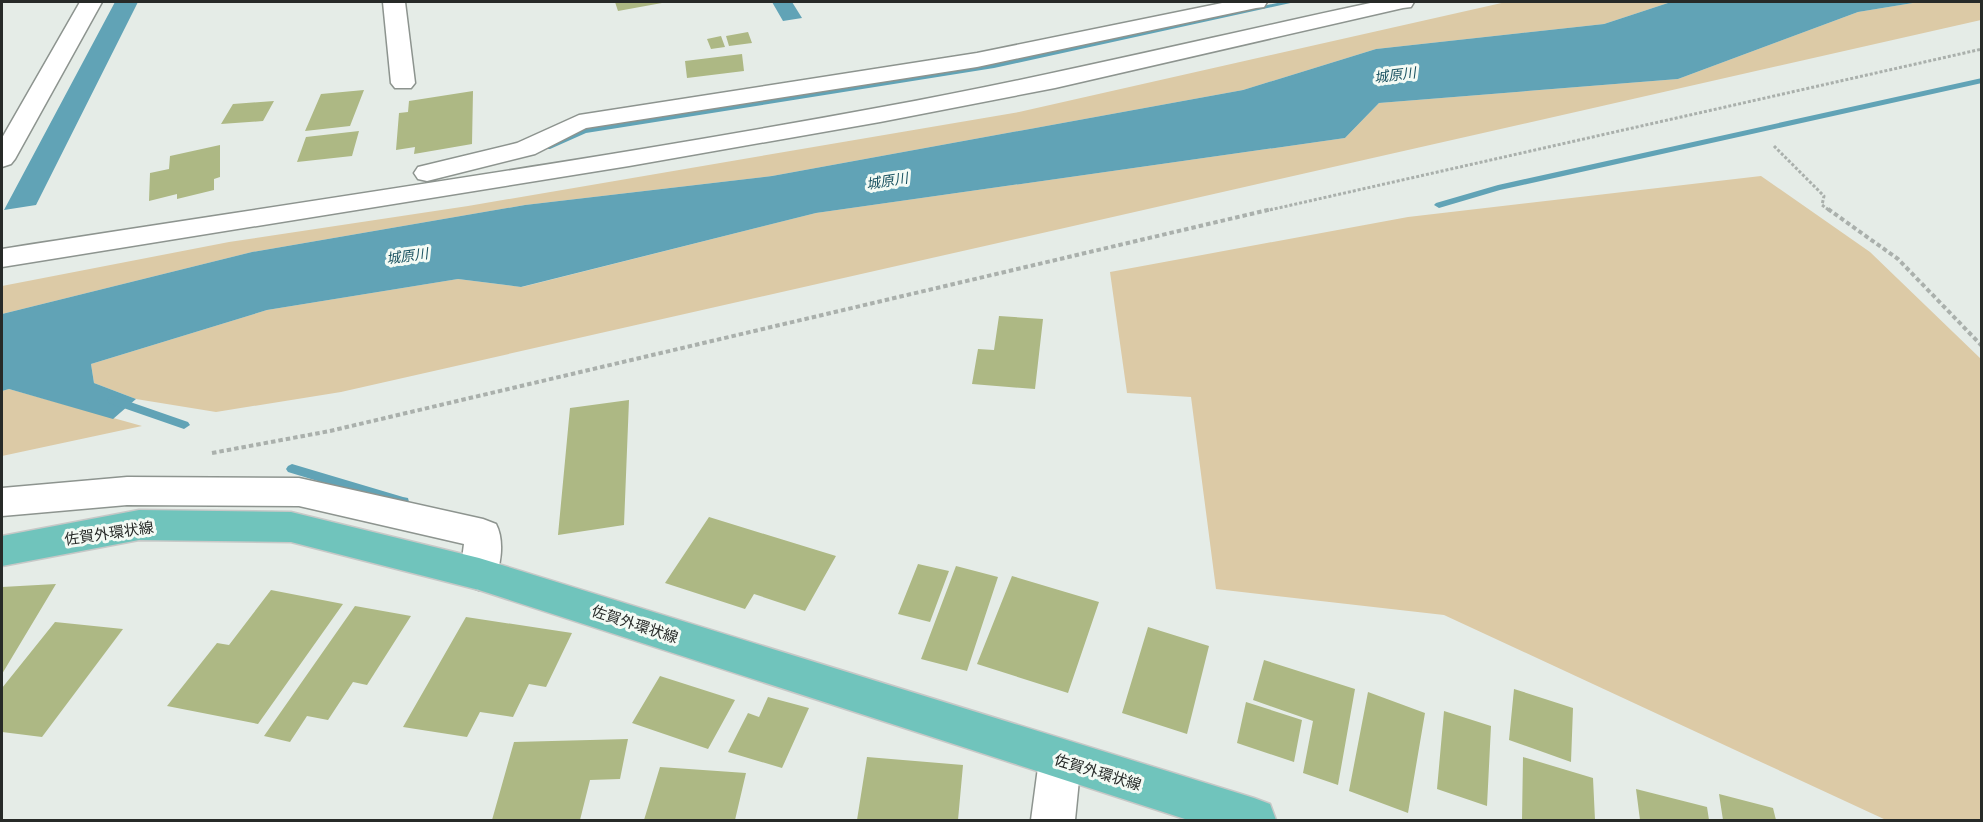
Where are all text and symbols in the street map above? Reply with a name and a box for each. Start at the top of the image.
water label: 城原川 [1373,63,1419,86]
water label: 城原川 [865,169,911,193]
water label: 城原川 [385,244,431,268]
street label: 佐賀外環状線 [63,517,155,549]
street label: 佐賀外環状線 [589,601,681,647]
street label: 佐賀外環状線 [1052,750,1144,794]

